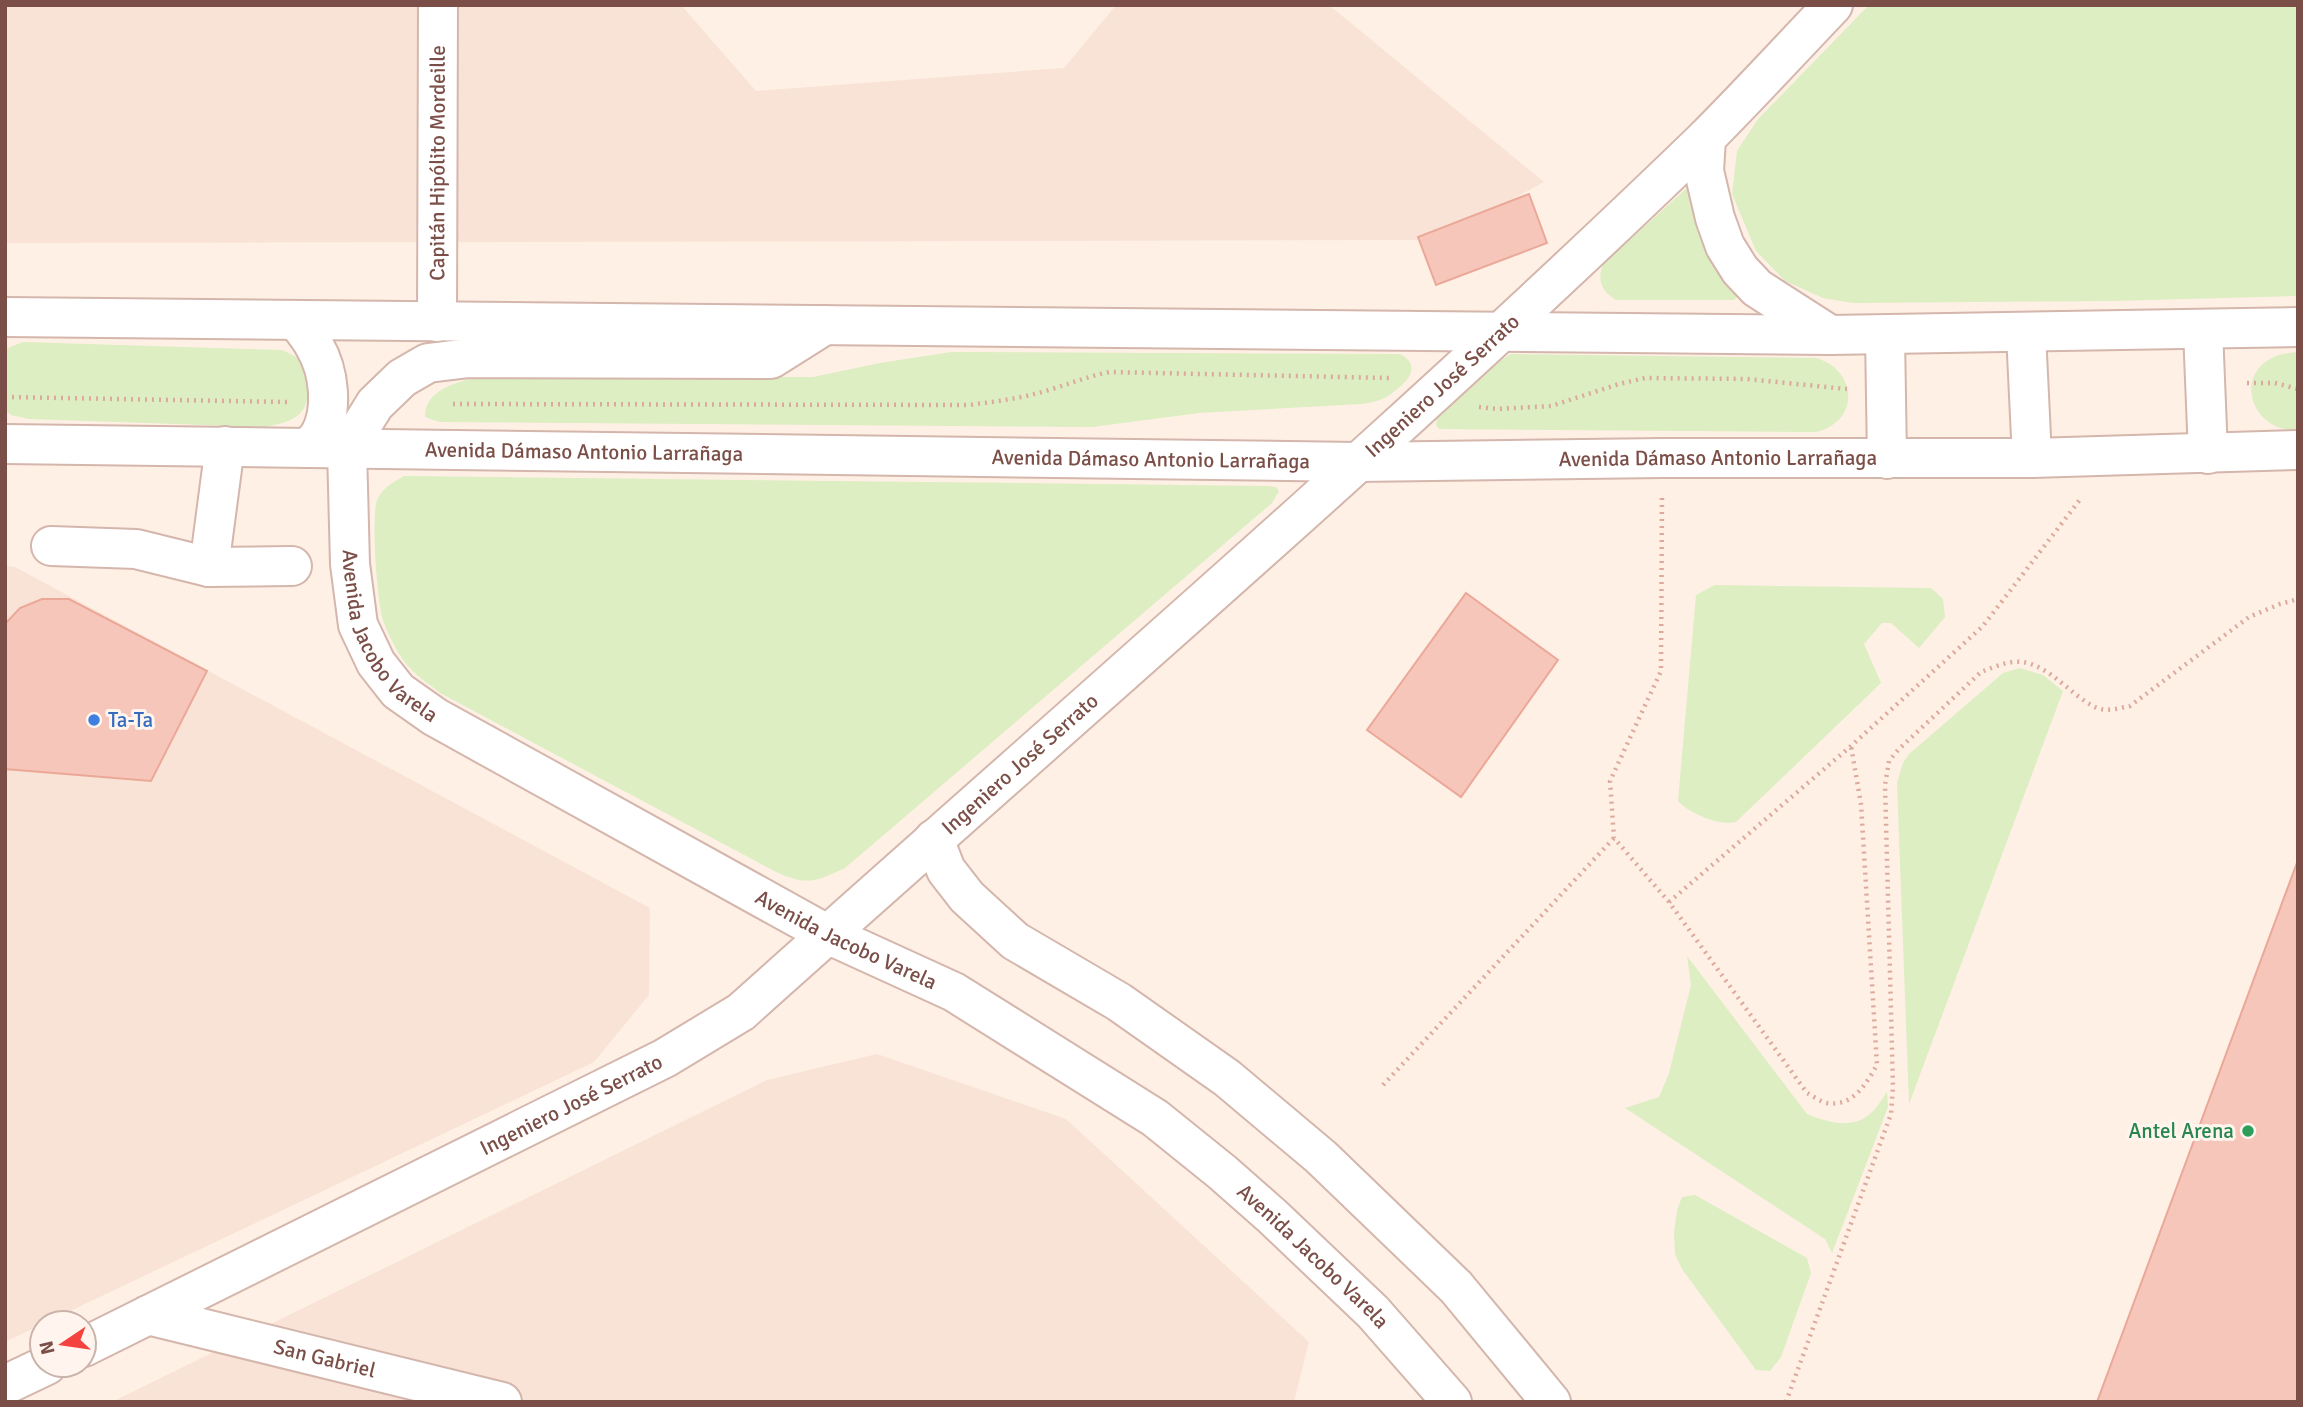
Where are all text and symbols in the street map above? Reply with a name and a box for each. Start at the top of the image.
street label: Capitán Hipólito Mordeille [424,45,451,281]
street label: Ingeniero José Serrato [1359,308,1525,463]
street label: Avenida Dámaso Antonio Larrañaga [425,437,743,467]
street label: Avenida Dámaso Antonio Larrañaga [992,444,1310,474]
street label: Avenida Dámaso Antonio Larrañaga [1558,445,1877,472]
street label: Avenida Jacobo Varela [337,549,443,728]
street label: Ingeniero José Serrato [936,688,1104,840]
place label: Ta-Ta [108,707,153,733]
marker: Ta-Ta [86,712,102,728]
street label: Avenida Jacobo Varela [751,884,941,995]
street label: Ingeniero José Serrato [476,1048,667,1161]
place label: Antel Arena [2128,1118,2234,1144]
marker: Antel Arena [2240,1123,2256,1139]
street label: Avenida Jacobo Varela [1232,1178,1394,1334]
north arrow [28,1309,98,1379]
street label: San Gabriel [271,1333,378,1383]
text: N [34,1338,61,1357]

